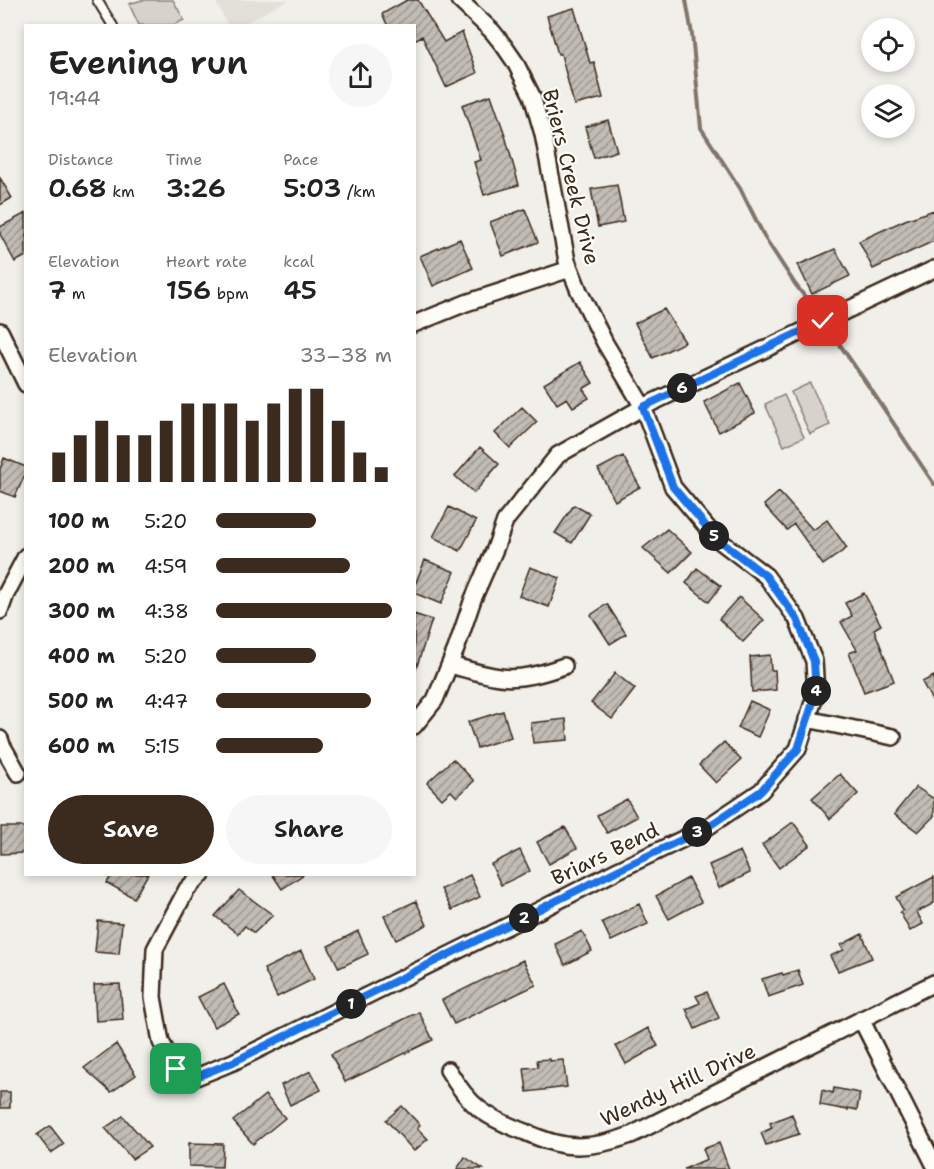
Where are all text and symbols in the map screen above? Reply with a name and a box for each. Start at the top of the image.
map controls [861,18,915,138]
button: locate [861,18,915,72]
text: Evening run [48,40,248,85]
button: share [329,44,392,107]
button: layers [861,84,915,138]
text: 19:44 [48,85,101,111]
street label: Briers Creek Drive [536,86,606,268]
text: Distance [48,149,114,170]
text: Time [166,149,202,170]
text: Pace [283,149,319,170]
text: 0.68 [48,170,107,205]
text: 3:26 [166,170,226,205]
text: 5:03 [283,170,342,205]
text: km [107,181,135,202]
text: /km [342,181,376,202]
text: Elevation [48,251,120,272]
text: Heart rate [166,251,247,272]
text: kcal [283,251,314,272]
text: 7 [48,272,66,307]
text: 156 [166,272,211,307]
text: 45 [283,272,317,307]
text: m [66,283,85,304]
text: bpm [211,283,249,304]
pin [797,295,848,346]
icon: check [806,304,839,337]
text: Elevation [48,342,138,368]
text: 33–38 m [300,342,392,368]
pin: 6 [667,373,697,403]
text: 6 [676,377,688,398]
text: 100 m [48,508,110,534]
text: 5:20 [144,508,187,534]
pin: 5 [699,521,729,551]
text: 5 [709,525,719,546]
text: 200 m [48,553,115,579]
text: 4:59 [144,553,188,579]
text: 300 m [48,598,115,624]
text: 4:38 [144,598,189,624]
text: 400 m [48,643,115,669]
text: 5:20 [144,643,187,669]
pin: 4 [801,676,831,706]
text: 4 [810,680,822,701]
text: 500 m [48,688,114,714]
text: 4:47 [144,688,188,714]
text: 600 m [48,733,115,759]
text: 5:15 [144,733,180,759]
button: Save [48,795,214,864]
button: Share [226,795,392,864]
street label: Briars Bend [546,816,664,892]
pin: 3 [682,817,712,847]
text: 3 [691,821,703,842]
pin: 2 [509,903,539,933]
text: 2 [518,907,530,928]
pin: 1 [336,989,366,1019]
text: 1 [347,993,355,1014]
street label: Wendy Hill Drive [596,1037,760,1133]
pin [150,1043,201,1094]
icon: arrive [159,1052,192,1085]

